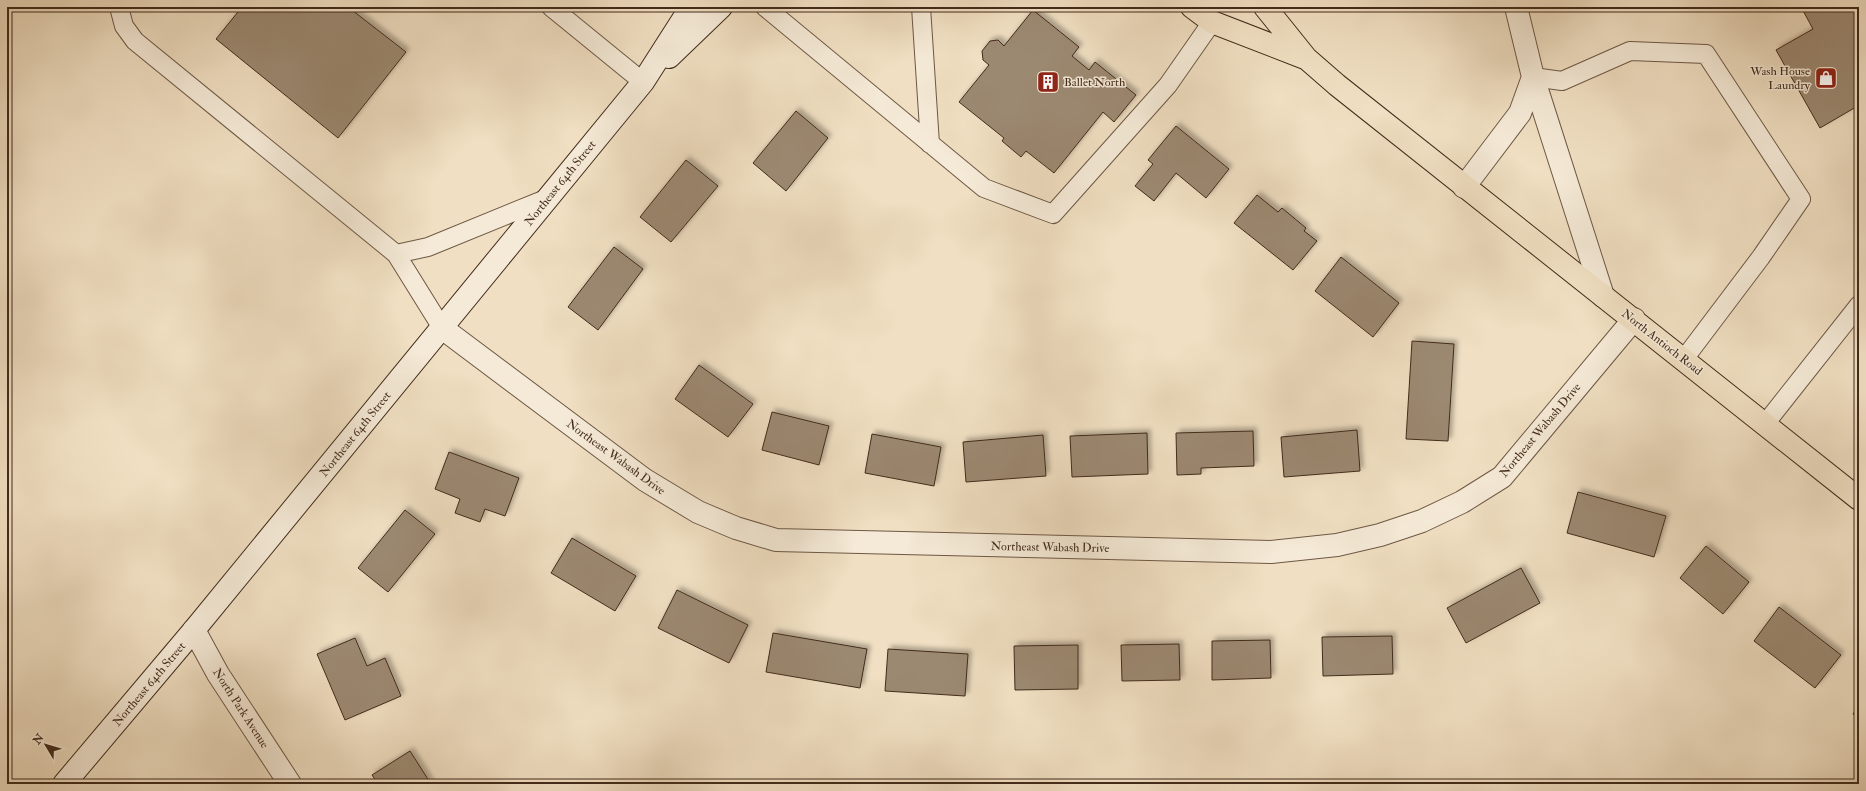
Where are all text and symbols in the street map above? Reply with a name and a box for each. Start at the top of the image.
place label: Wash House Laundry [1749,64,1811,93]
shop icon: Wash House Laundry [1813,65,1839,91]
building icon: Ballet North [1035,69,1061,95]
place label: Ballet North [1064,75,1126,90]
street label: Northeast 64th Street [521,138,599,229]
street label: North Antioch Road [1618,306,1705,379]
street label: Northeast Wabash Drive [1496,380,1584,481]
street label: Northeast 64th Street [316,389,394,480]
street label: Northeast Wabash Drive [563,416,668,498]
street label: Northeast Wabash Drive [991,539,1109,556]
street label: Northeast 64th Street [110,639,189,730]
street label: North Park Avenue [209,665,272,751]
north arrow [26,725,66,765]
text: N [30,730,47,748]

